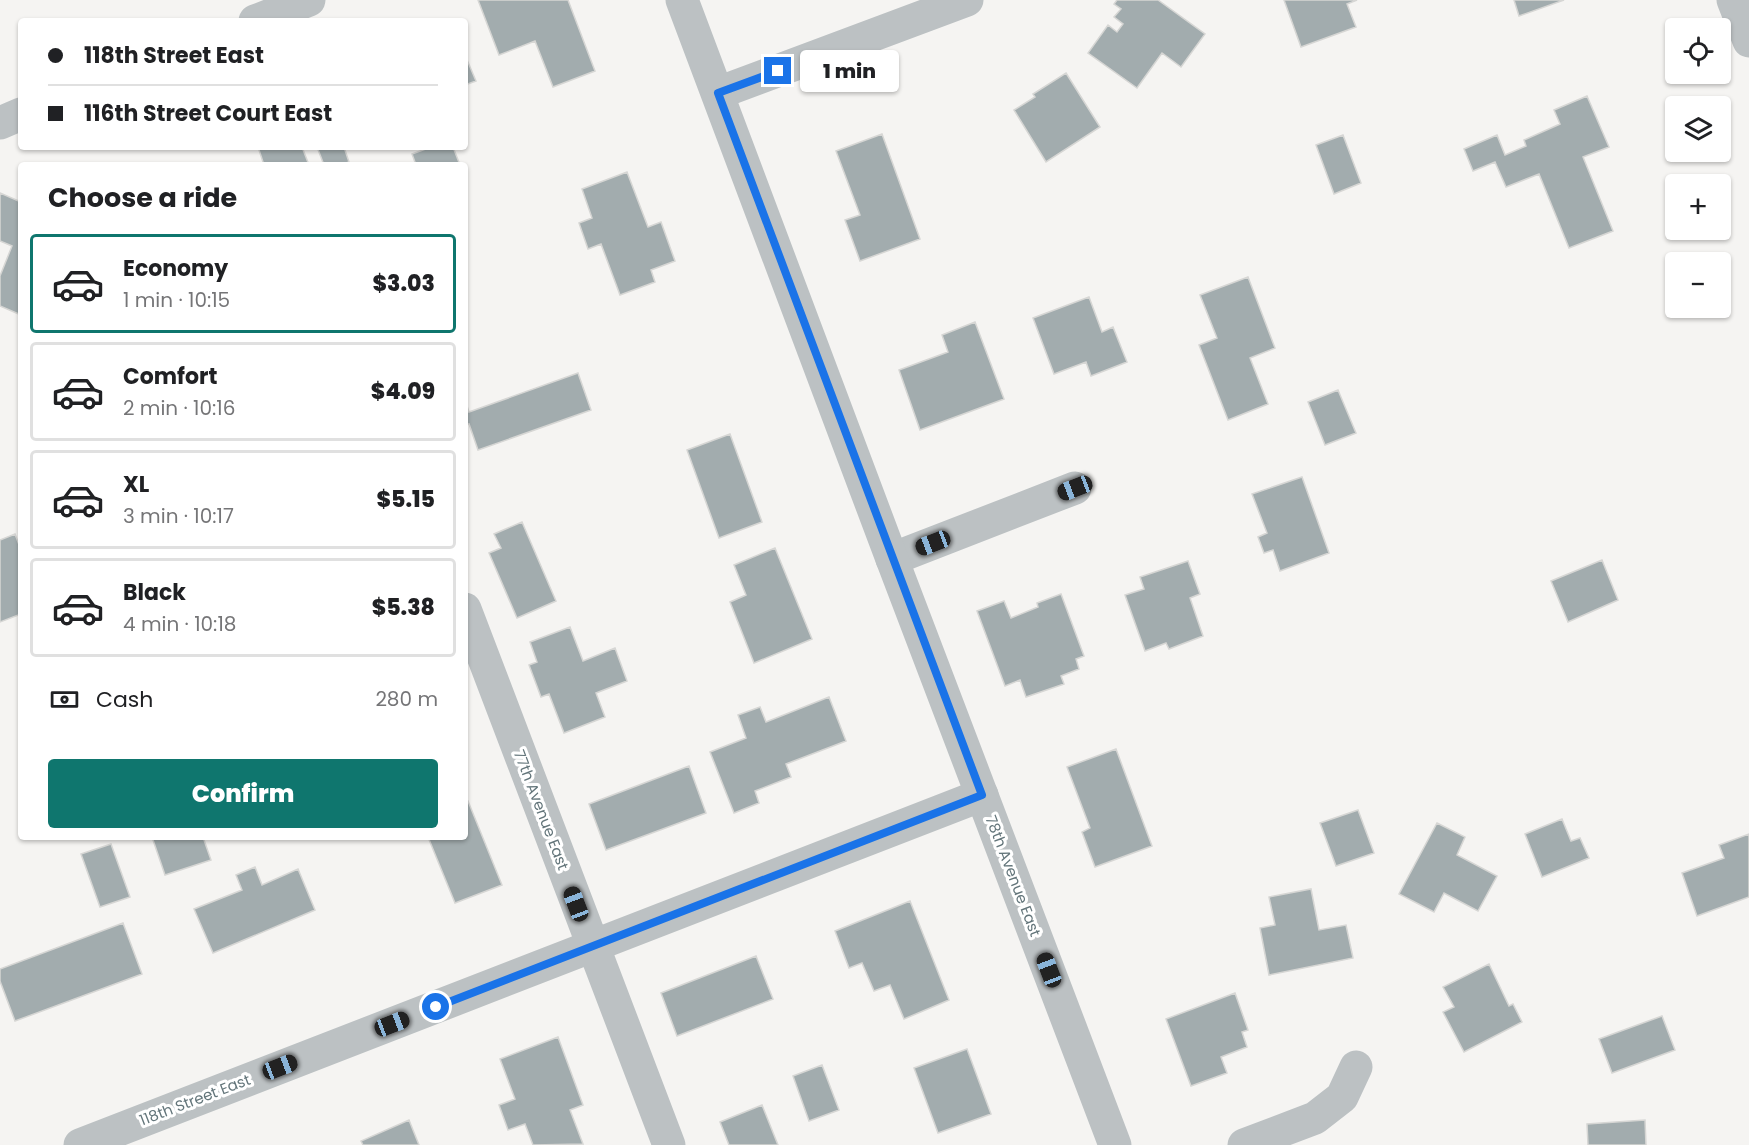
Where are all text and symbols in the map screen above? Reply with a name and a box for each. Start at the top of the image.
map controls [1665,18,1731,318]
button: locate [1665,18,1731,84]
text: 118th Street East [84,40,264,71]
callout: 1 min [799,50,898,92]
route end [764,57,791,84]
text: 1 min [823,57,876,85]
button: layers [1665,96,1731,162]
text: 116th Street Court East [84,98,332,129]
button: + [1665,174,1731,240]
text: Choose a ride [48,179,237,216]
button: − [1665,252,1731,318]
text: Economy [123,253,228,284]
icon: car [51,257,105,311]
text: $3.03 [373,268,435,299]
text: 1 min · 10:15 [123,286,230,314]
text: Comfort [123,361,217,392]
icon: car [51,365,105,419]
text: $4.09 [371,376,435,407]
text: 2 min · 10:16 [123,394,235,422]
text: XL [123,469,149,500]
icon: car [51,473,105,527]
car [1055,473,1095,503]
text: $5.15 [377,484,435,515]
text: 3 min · 10:17 [123,502,234,530]
car [913,528,953,558]
text: Black [123,577,186,608]
icon: car [51,581,105,635]
text: $5.38 [372,592,435,623]
text: 4 min · 10:18 [123,610,236,638]
icon: cash [48,683,81,716]
text: Cash [96,684,153,715]
text: 280 m [375,685,438,713]
street label: 77th Avenue East [509,747,574,873]
button: Confirm [48,759,438,828]
street label: 78th Avenue East [981,812,1046,939]
car [561,884,591,924]
car [1034,950,1064,990]
route start [422,993,449,1020]
car [372,1009,412,1039]
car [260,1052,300,1082]
street label: 118th Street East [136,1069,253,1130]

